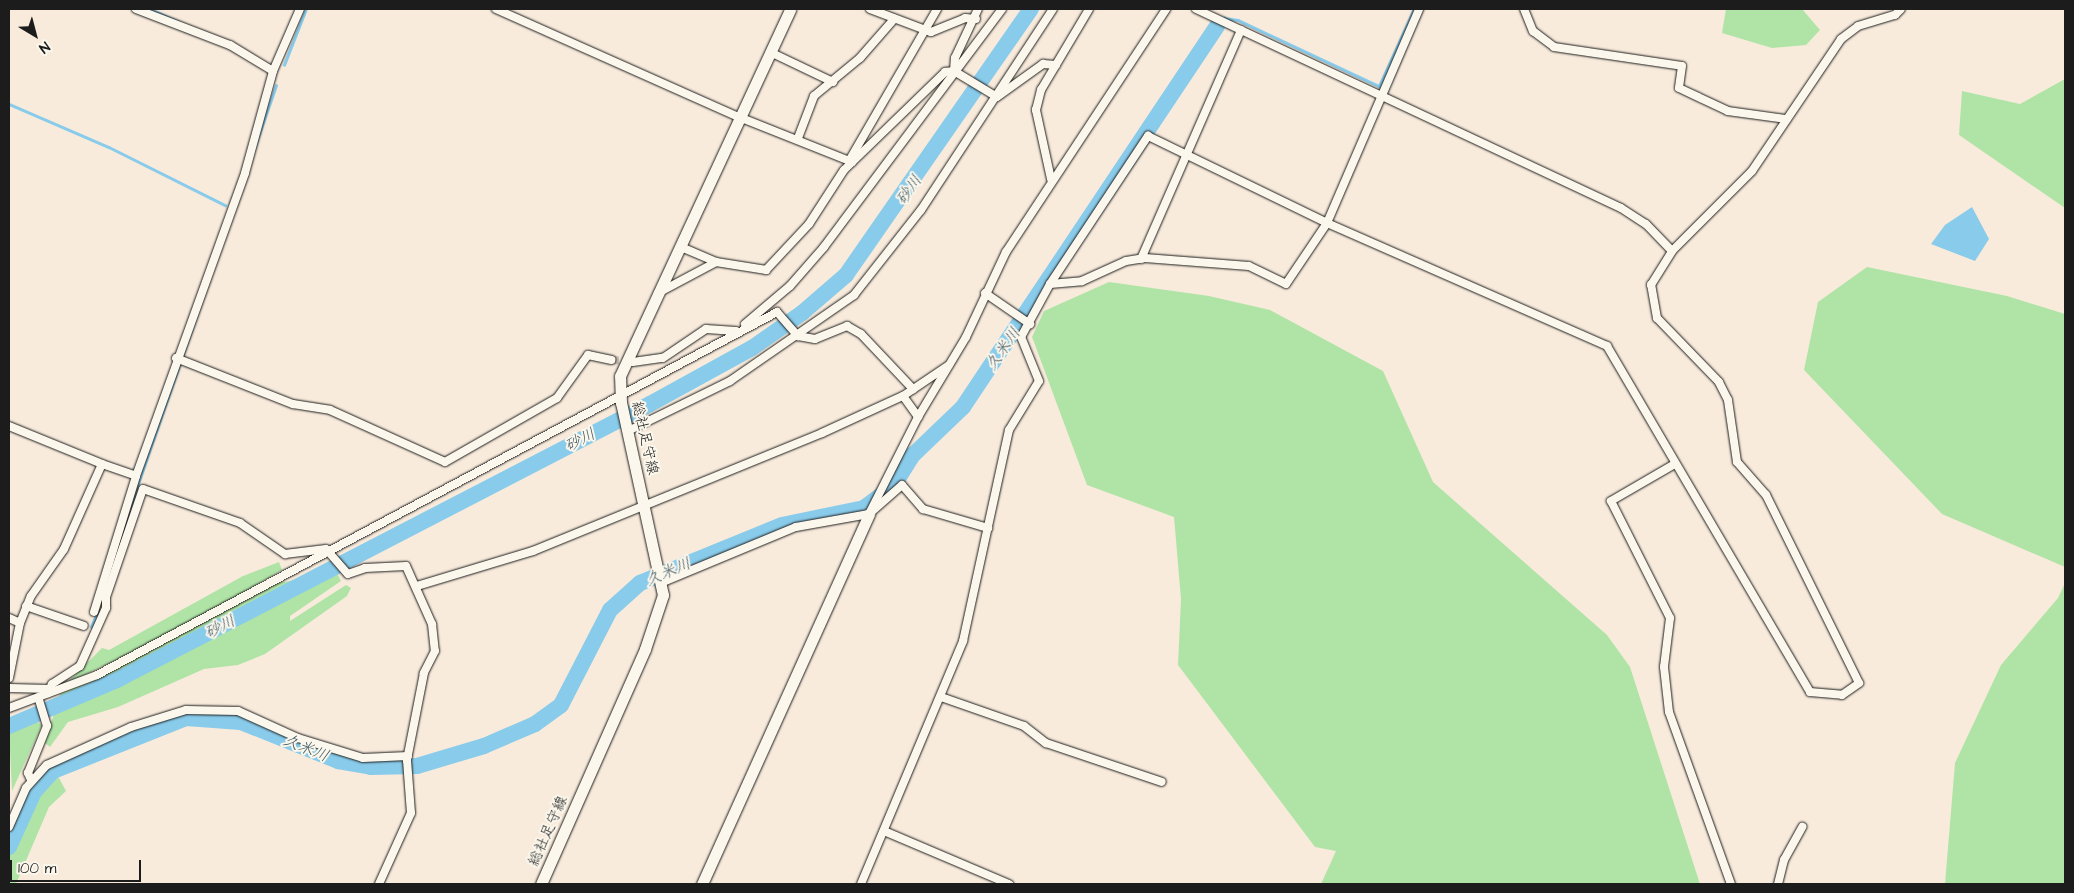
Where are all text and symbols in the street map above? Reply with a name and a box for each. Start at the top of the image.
north arrow [10,10,60,60]
text: N [35,36,54,58]
water label: 砂川 [892,171,926,209]
water label: 久米川 [981,324,1025,374]
street label: 総社足守線 [628,399,662,477]
water label: 砂川 [561,424,599,456]
water label: 久米川 [642,554,694,590]
water label: 砂川 [201,611,239,643]
water label: 久米川 [280,730,332,766]
street label: 総社足守線 [525,793,571,869]
scale bar [12,850,144,882]
text: 100 m [18,858,57,879]

